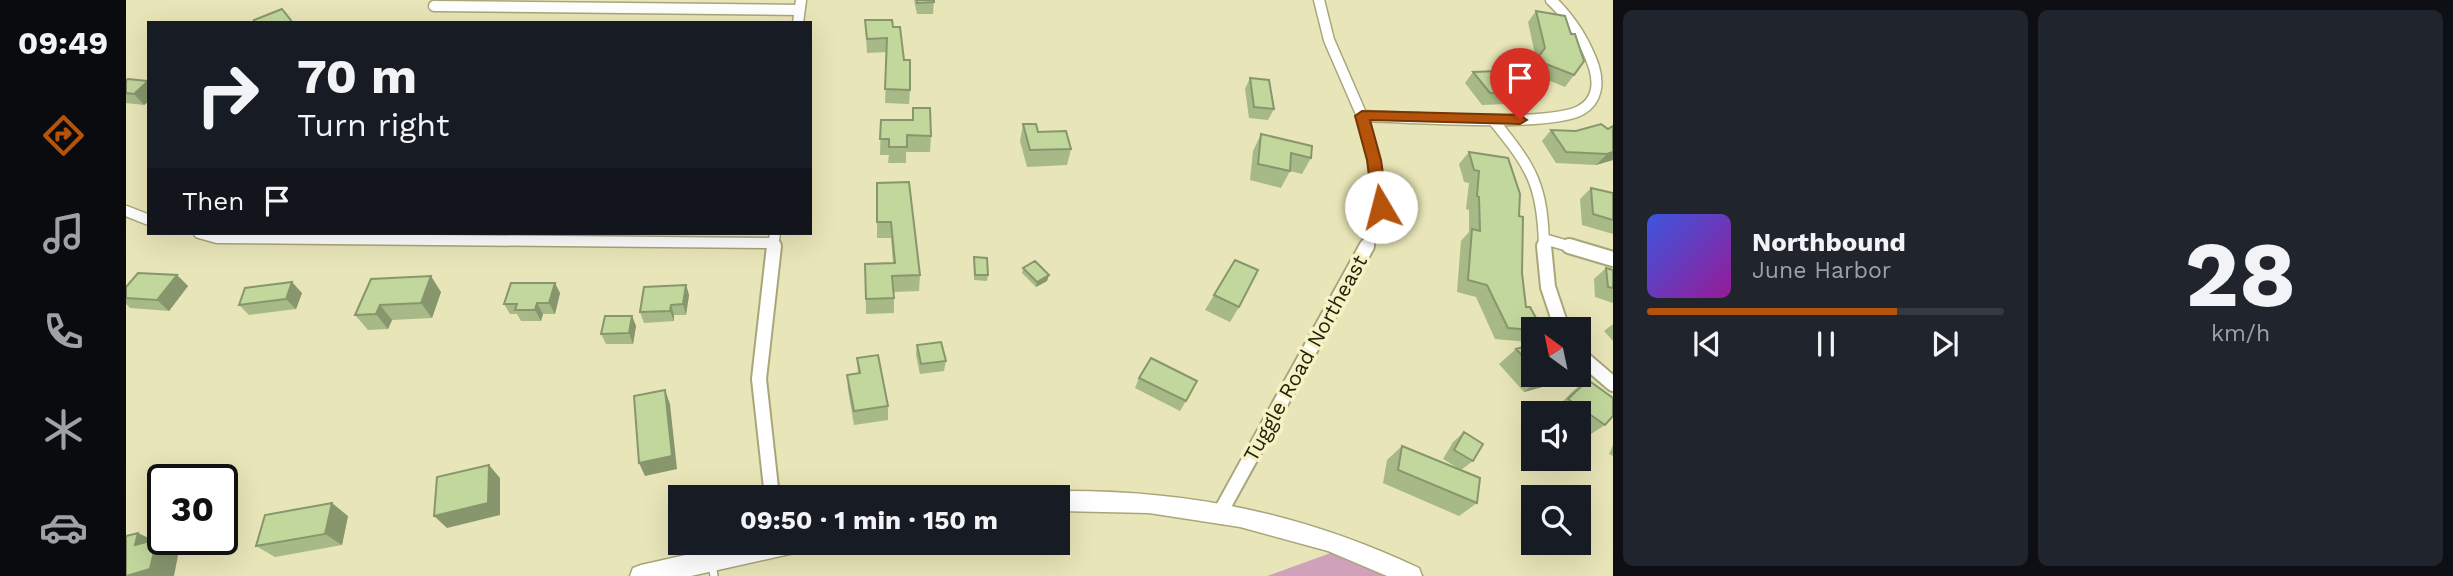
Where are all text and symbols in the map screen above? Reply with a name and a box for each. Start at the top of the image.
text: 09:49 [18,24,108,62]
text: 70 m [297,47,417,105]
pin [1490,48,1550,120]
icon: right [182,49,273,140]
icon: arrive [1501,59,1539,97]
text: Turn right [297,106,449,144]
icon: directions [39,111,88,160]
position arrow [1344,170,1418,244]
icon: arrive [258,182,296,220]
text: Then [182,186,244,216]
icon: music [39,209,88,258]
text: 28 [2185,221,2296,328]
text: Northbound [1752,227,1906,257]
street label: Tuggle Road Northeast [1238,250,1372,466]
text: June Harbor [1752,257,1891,284]
icon: phone [39,307,88,356]
north arrow [1521,317,1591,387]
map controls [1521,317,1591,555]
text: km/h [2211,320,2270,347]
icon: previous [1688,325,1726,363]
icon: pause [1807,325,1845,363]
icon: next [1926,325,1964,363]
button: sound [1521,401,1591,471]
icon: climate [39,405,88,454]
speed limit sign: 30 [147,464,238,555]
button: search [1521,485,1591,555]
icon: car [39,503,88,552]
text: 09:50 · 1 min · 150 m [740,505,998,535]

